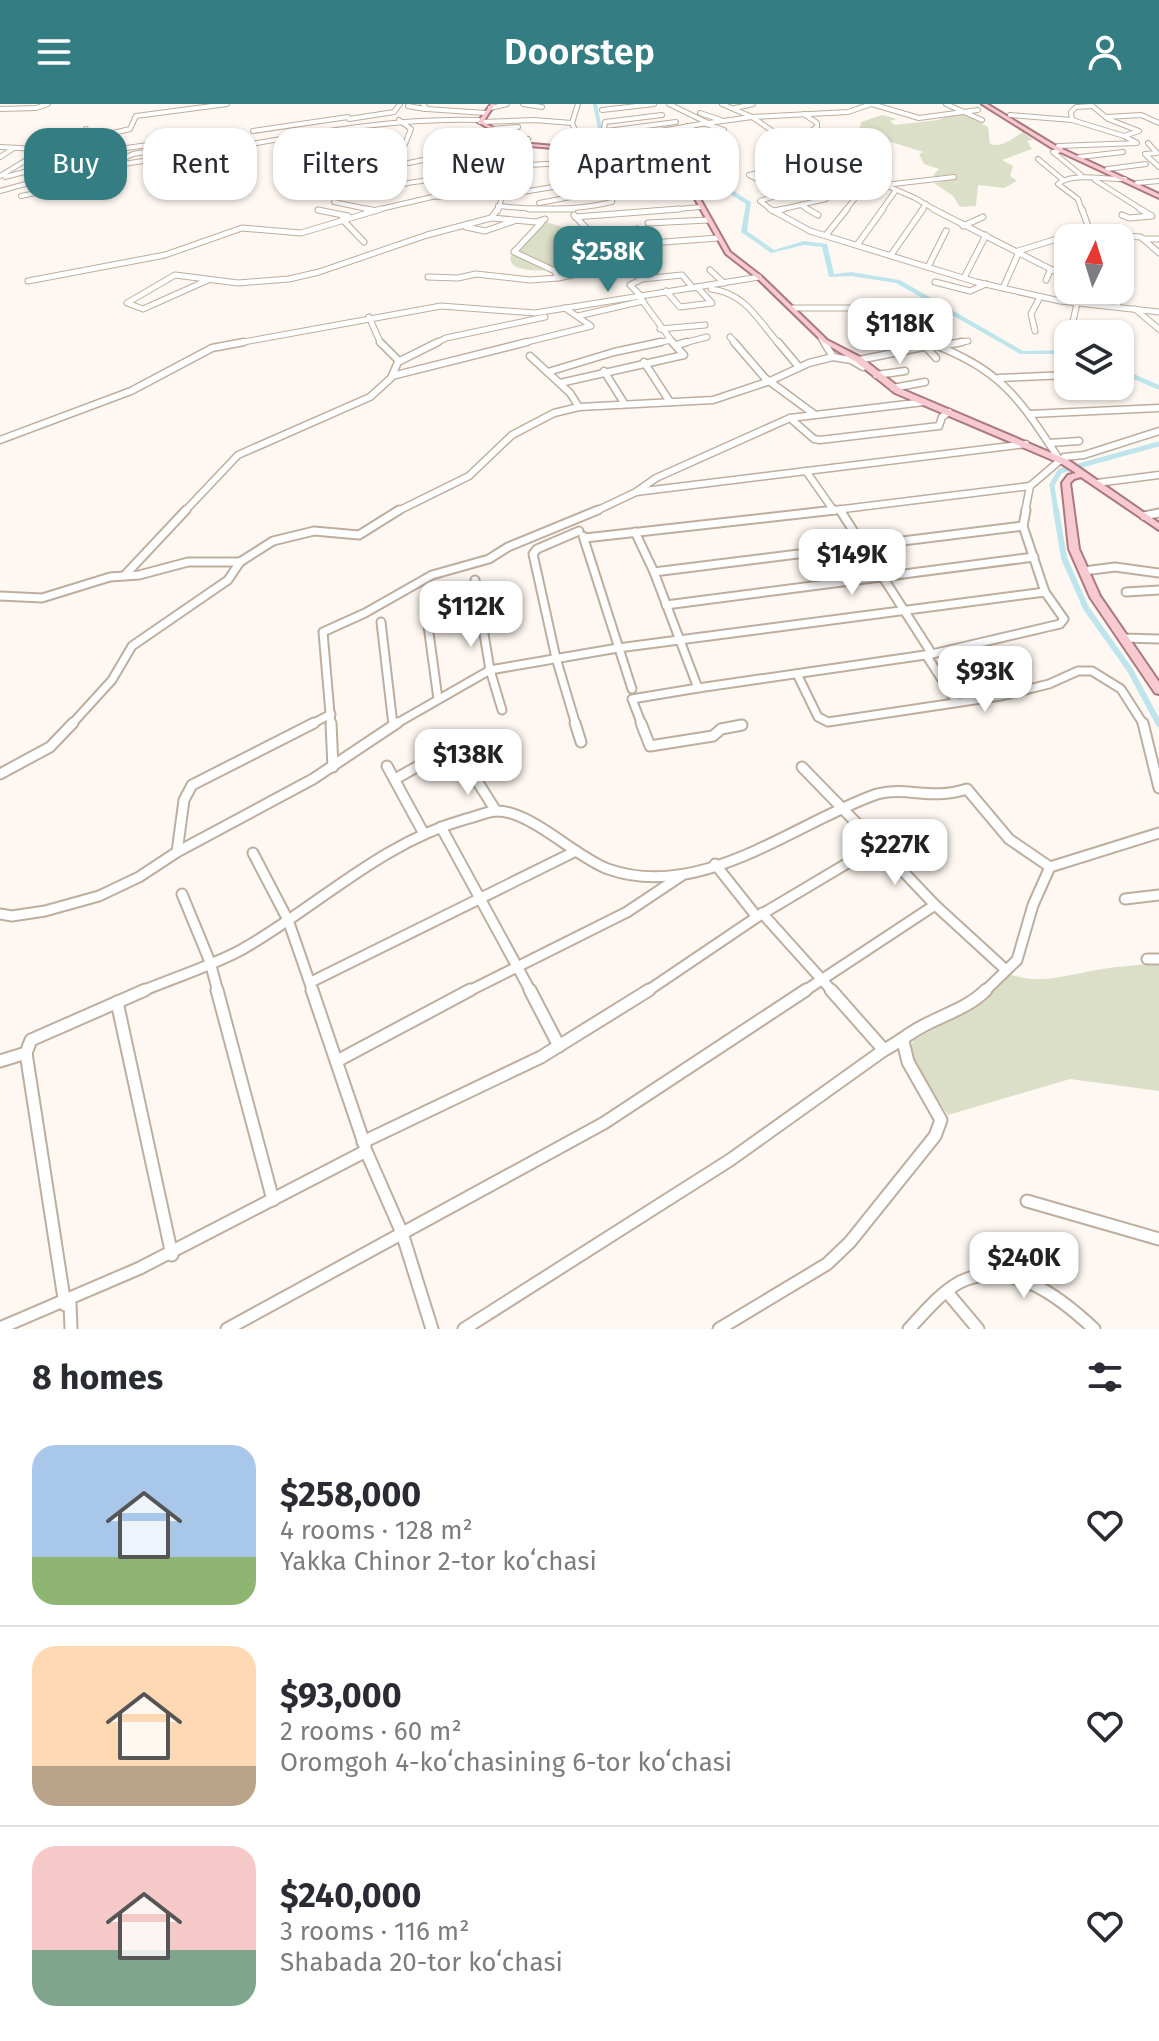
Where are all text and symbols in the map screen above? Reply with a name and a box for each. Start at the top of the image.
icon: menu [32,30,76,74]
text: Doorstep [504,30,655,74]
icon: person [1083,30,1127,74]
chip: Buy [24,128,127,200]
chip: Rent [143,128,257,200]
chip: Filters [273,128,407,200]
chip: New [423,128,533,200]
chip: Apartment [549,128,739,200]
chip: House [755,128,892,200]
north arrow [1054,224,1134,304]
map controls [1054,224,1134,400]
pin: $258K [552,226,664,294]
text: $258K [572,236,644,267]
pin: $118K [844,298,956,366]
text: $118K [866,308,934,339]
button: layers [1054,320,1134,400]
pin: $149K [796,529,908,597]
text: $149K [817,539,887,570]
pin: $112K [415,581,527,649]
text: $112K [438,591,504,622]
pin: $93K [938,646,1032,714]
text: $93K [956,656,1014,687]
pin: $138K [412,729,524,797]
text: $138K [433,739,503,770]
pin: $227K [839,819,951,887]
text: $227K [860,829,930,860]
pin: $240K [968,1232,1080,1300]
text: $240K [987,1242,1061,1273]
icon: filters [1083,1355,1127,1399]
text: 8 homes [32,1357,163,1398]
text: $258,000 [280,1474,421,1515]
icon: home [96,1477,192,1573]
icon: heart [1083,1503,1127,1547]
text: 4 rooms · 128 m² [280,1515,473,1546]
text: Yakka Chinor 2-tor koʻchasi [280,1546,597,1577]
text: $93,000 [280,1675,402,1716]
icon: home [96,1678,192,1774]
icon: heart [1083,1704,1127,1748]
text: 2 rooms · 60 m² [280,1716,462,1747]
text: Oromgoh 4-koʻchasining 6-tor koʻchasi [280,1747,732,1778]
text: $240,000 [280,1875,421,1916]
icon: home [96,1878,192,1974]
icon: heart [1083,1904,1127,1948]
text: 3 rooms · 116 m² [280,1916,469,1947]
text: Shabada 20-tor koʻchasi [280,1947,563,1978]

